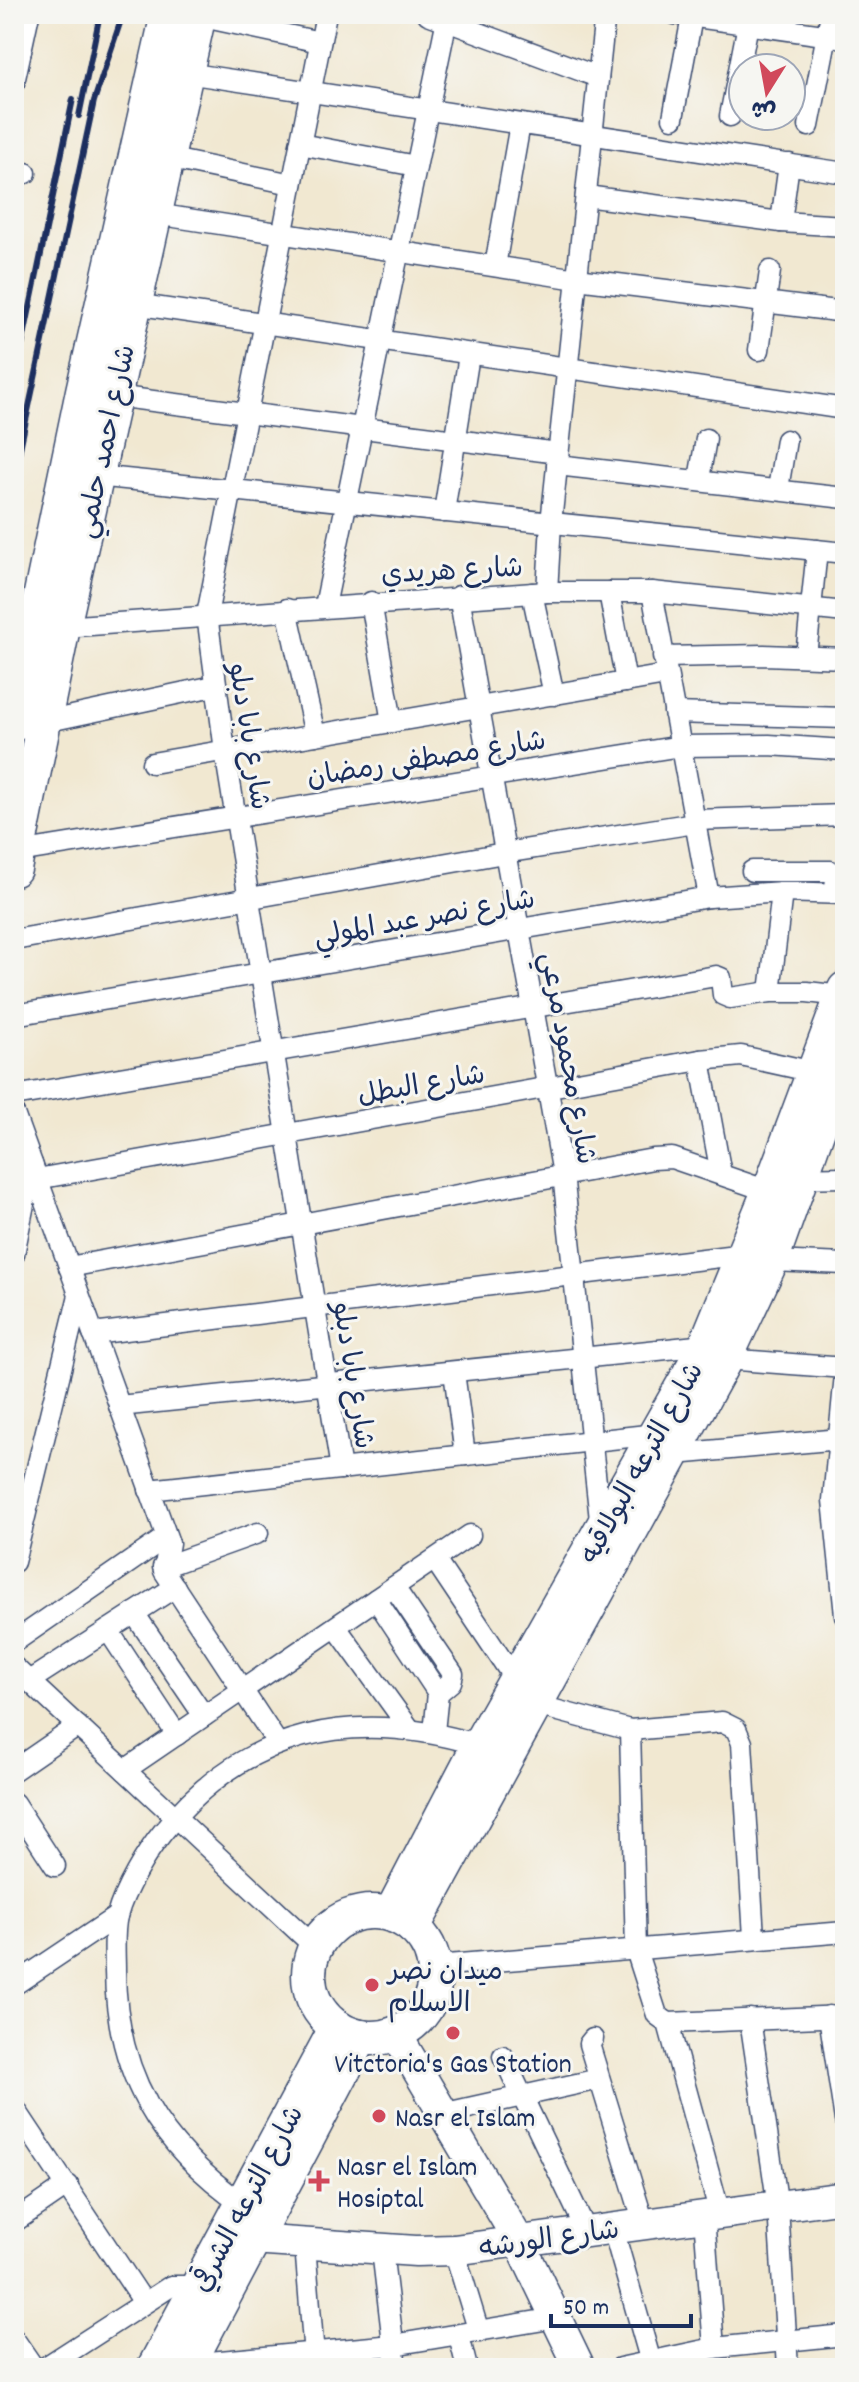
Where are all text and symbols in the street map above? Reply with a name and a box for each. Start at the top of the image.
north arrow [727,52,807,132]
text: ش [749,91,779,126]
street label: شارع احمد حلمي [69,341,149,543]
street label: شارع هريدي [380,550,524,598]
street label: شارع بابا دبلو [214,658,277,813]
street label: شارع مصطفى رمضان [304,723,549,801]
street label: شارع نصر عبد المولي [311,882,539,960]
street label: شارع محمود مرعي [527,950,603,1168]
street label: شارع البطل [355,1057,489,1119]
street label: شارع بابا دبلو [318,1297,381,1452]
street label: شارع الترعه البولاقيه [572,1356,716,1572]
place label: ميدان نصر الاسلام [386,1954,503,2026]
marker: ميدان نصر الاسلام [363,1976,381,1994]
marker: Vitctoria's Gas Station [444,2024,462,2042]
place label: Vitctoria's Gas Station [334,2047,572,2087]
street label: شارع الترعه الشرقي [182,2099,317,2301]
place label: Nasr el Islam [395,2101,535,2141]
marker: Nasr el Islam [370,2107,388,2125]
place label: Nasr el Islam Hosiptal [337,2150,477,2222]
marker: Nasr el Islam Hosiptal [308,2170,330,2192]
street label: شارع الورشه [477,2212,622,2272]
scale bar [551,2278,691,2328]
text: 50 m [563,2292,609,2326]

